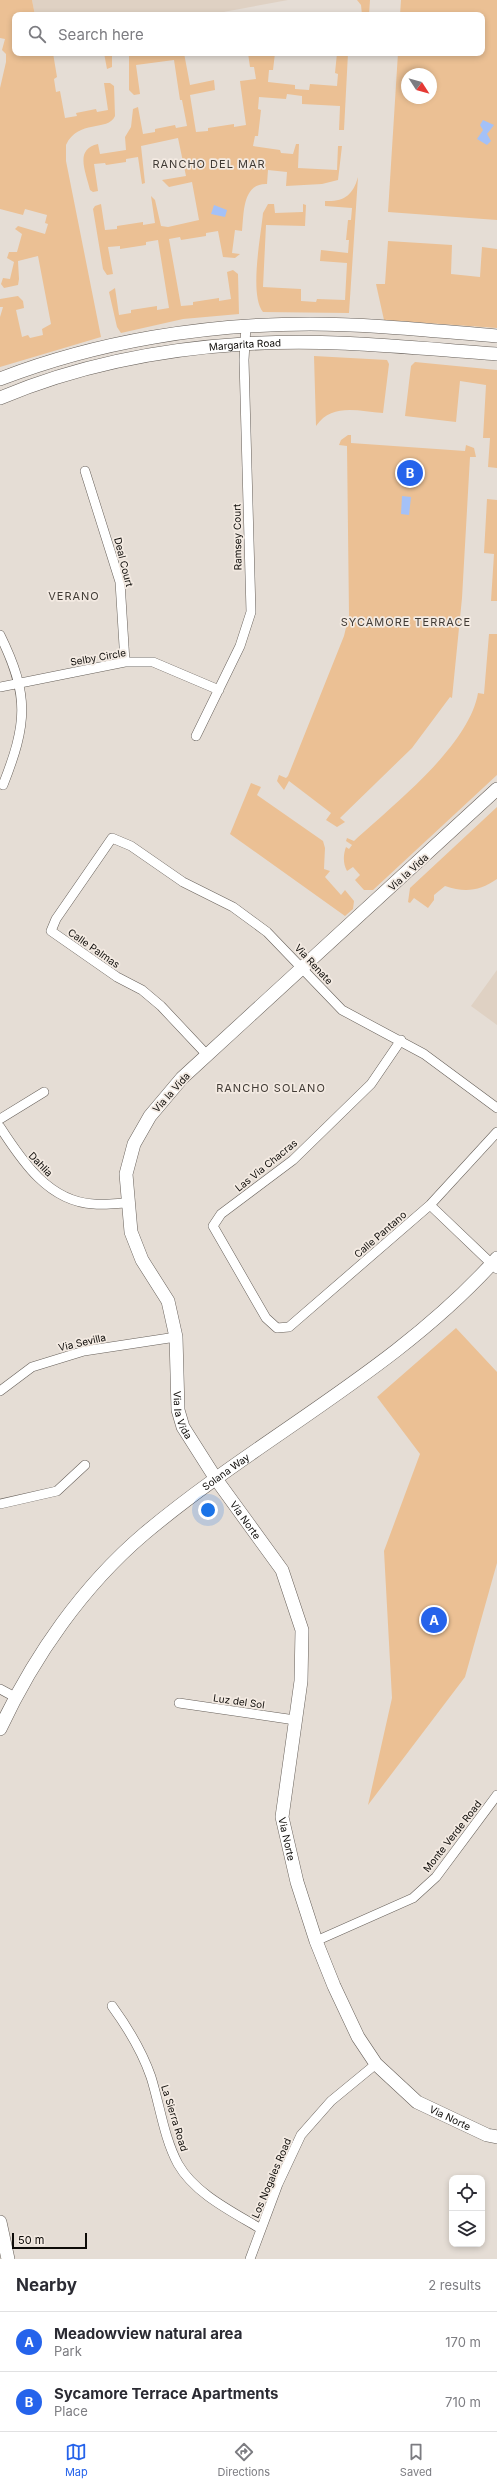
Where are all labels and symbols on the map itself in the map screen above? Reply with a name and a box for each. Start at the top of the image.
north arrow [401,68,437,104]
district label: RANCHO DEL MAR [152,157,266,171]
street label: Margarita Road [208,336,281,353]
pin: B [397,458,423,488]
street label: Ramsey Court [230,503,244,570]
street label: Deal Court [112,536,136,589]
district label: VERANO [48,589,100,603]
district label: SYCAMORE TERRACE [341,615,471,629]
street label: Selby Circle [69,646,127,668]
street label: Via la Vida [386,851,430,893]
street label: Calle Palmas [66,926,122,970]
street label: Via Renate [292,941,336,987]
street label: Via la Vida [150,1070,192,1114]
district label: RANCHO SOLANO [216,1081,326,1095]
street label: Las Via Chacras [233,1136,299,1194]
street label: Dahlia [27,1149,55,1179]
street label: Calle Pantano [351,1208,409,1260]
street label: Via Sevilla [57,1331,107,1353]
street label: Via la Vida [171,1391,195,1441]
street label: Solana Way [200,1450,252,1493]
street label: Via Norte [228,1498,264,1541]
your location [198,1500,218,1520]
pin: A [421,1605,447,1635]
street label: Luz del Sol [212,1691,266,1711]
street label: Monte Verde Road [420,1798,484,1874]
street label: Via Norte [276,1816,298,1862]
street label: La Sierra Road [159,2083,191,2153]
street label: Via Norte [428,2103,473,2133]
street label: Los Nogales Road [249,2136,293,2220]
scale bar [12,2231,87,2250]

